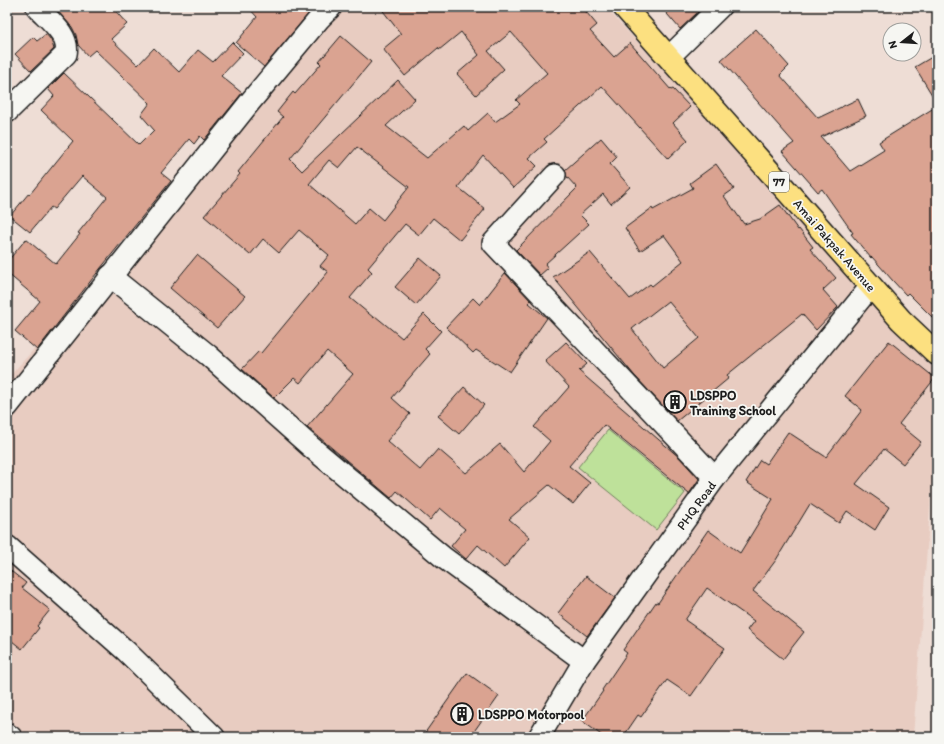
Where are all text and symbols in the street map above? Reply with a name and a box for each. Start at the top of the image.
north arrow [882,22,922,62]
text: N [886,39,900,50]
road number: 77 [769,172,789,192]
street label: Amai Pakpak Avenue [790,196,879,295]
place label: LDSPPO Training School [689,388,776,419]
building icon: LDSPPO Training School [662,389,688,415]
street label: PHQ Road [674,478,719,533]
building icon: LDSPPO Motorpool [449,701,475,727]
place label: LDSPPO Motorpool [478,707,585,723]

